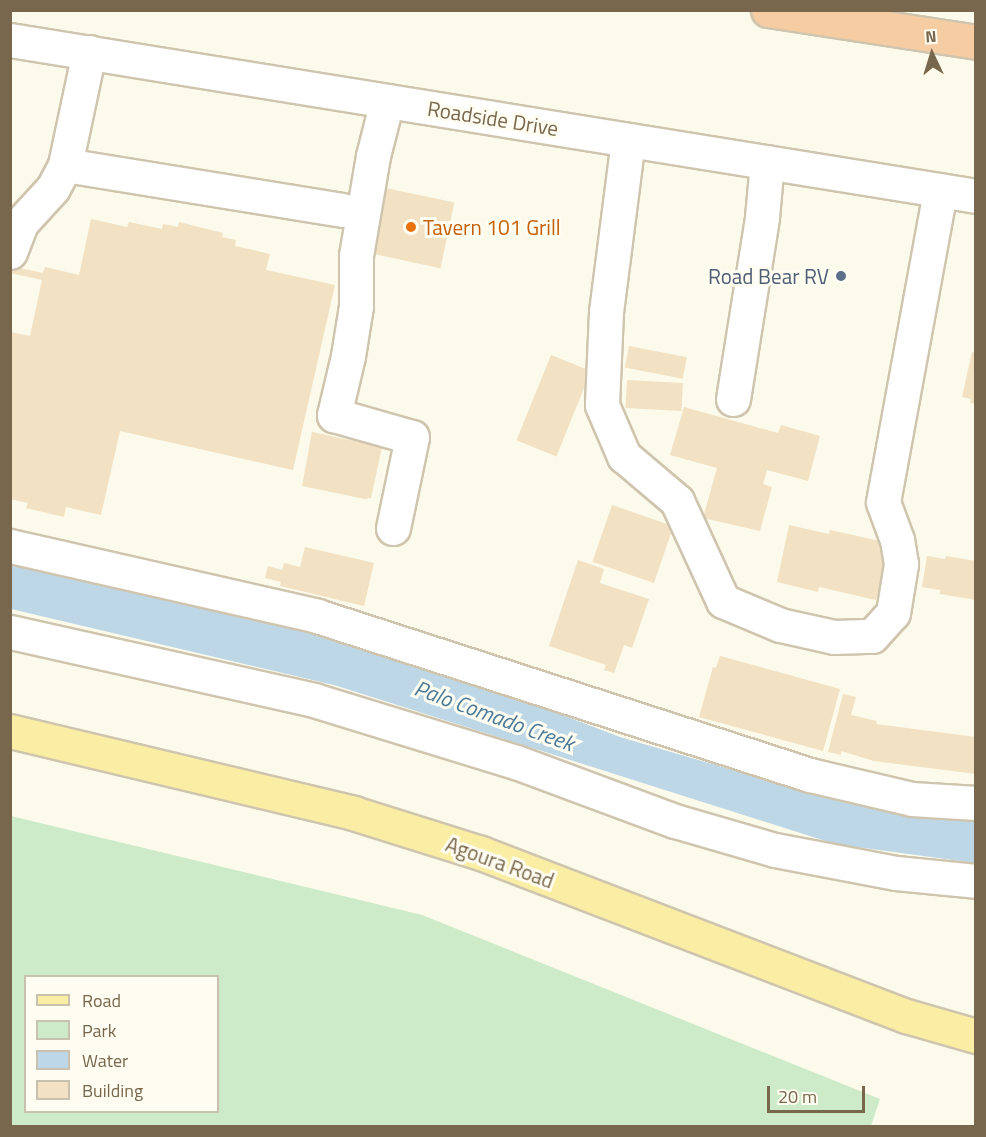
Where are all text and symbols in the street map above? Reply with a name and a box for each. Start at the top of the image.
north arrow [902,24,962,84]
text: N [924,24,937,48]
street label: Roadside Drive [426,95,560,141]
place label: Tavern 101 Grill [423,214,561,240]
marker: Tavern 101 Grill [404,220,418,234]
place label: Road Bear RV [708,263,829,289]
marker: Road Bear RV [834,269,848,283]
water label: Palo Comado Creek [411,675,577,757]
street label: Agoura Road [442,831,558,893]
legend [24,975,219,1113]
text: Road [82,987,121,1014]
text: Park [82,1017,116,1044]
text: Water [82,1047,128,1074]
scale bar [770,1074,868,1112]
text: Building [82,1077,143,1104]
text: 20 m [778,1083,817,1110]

